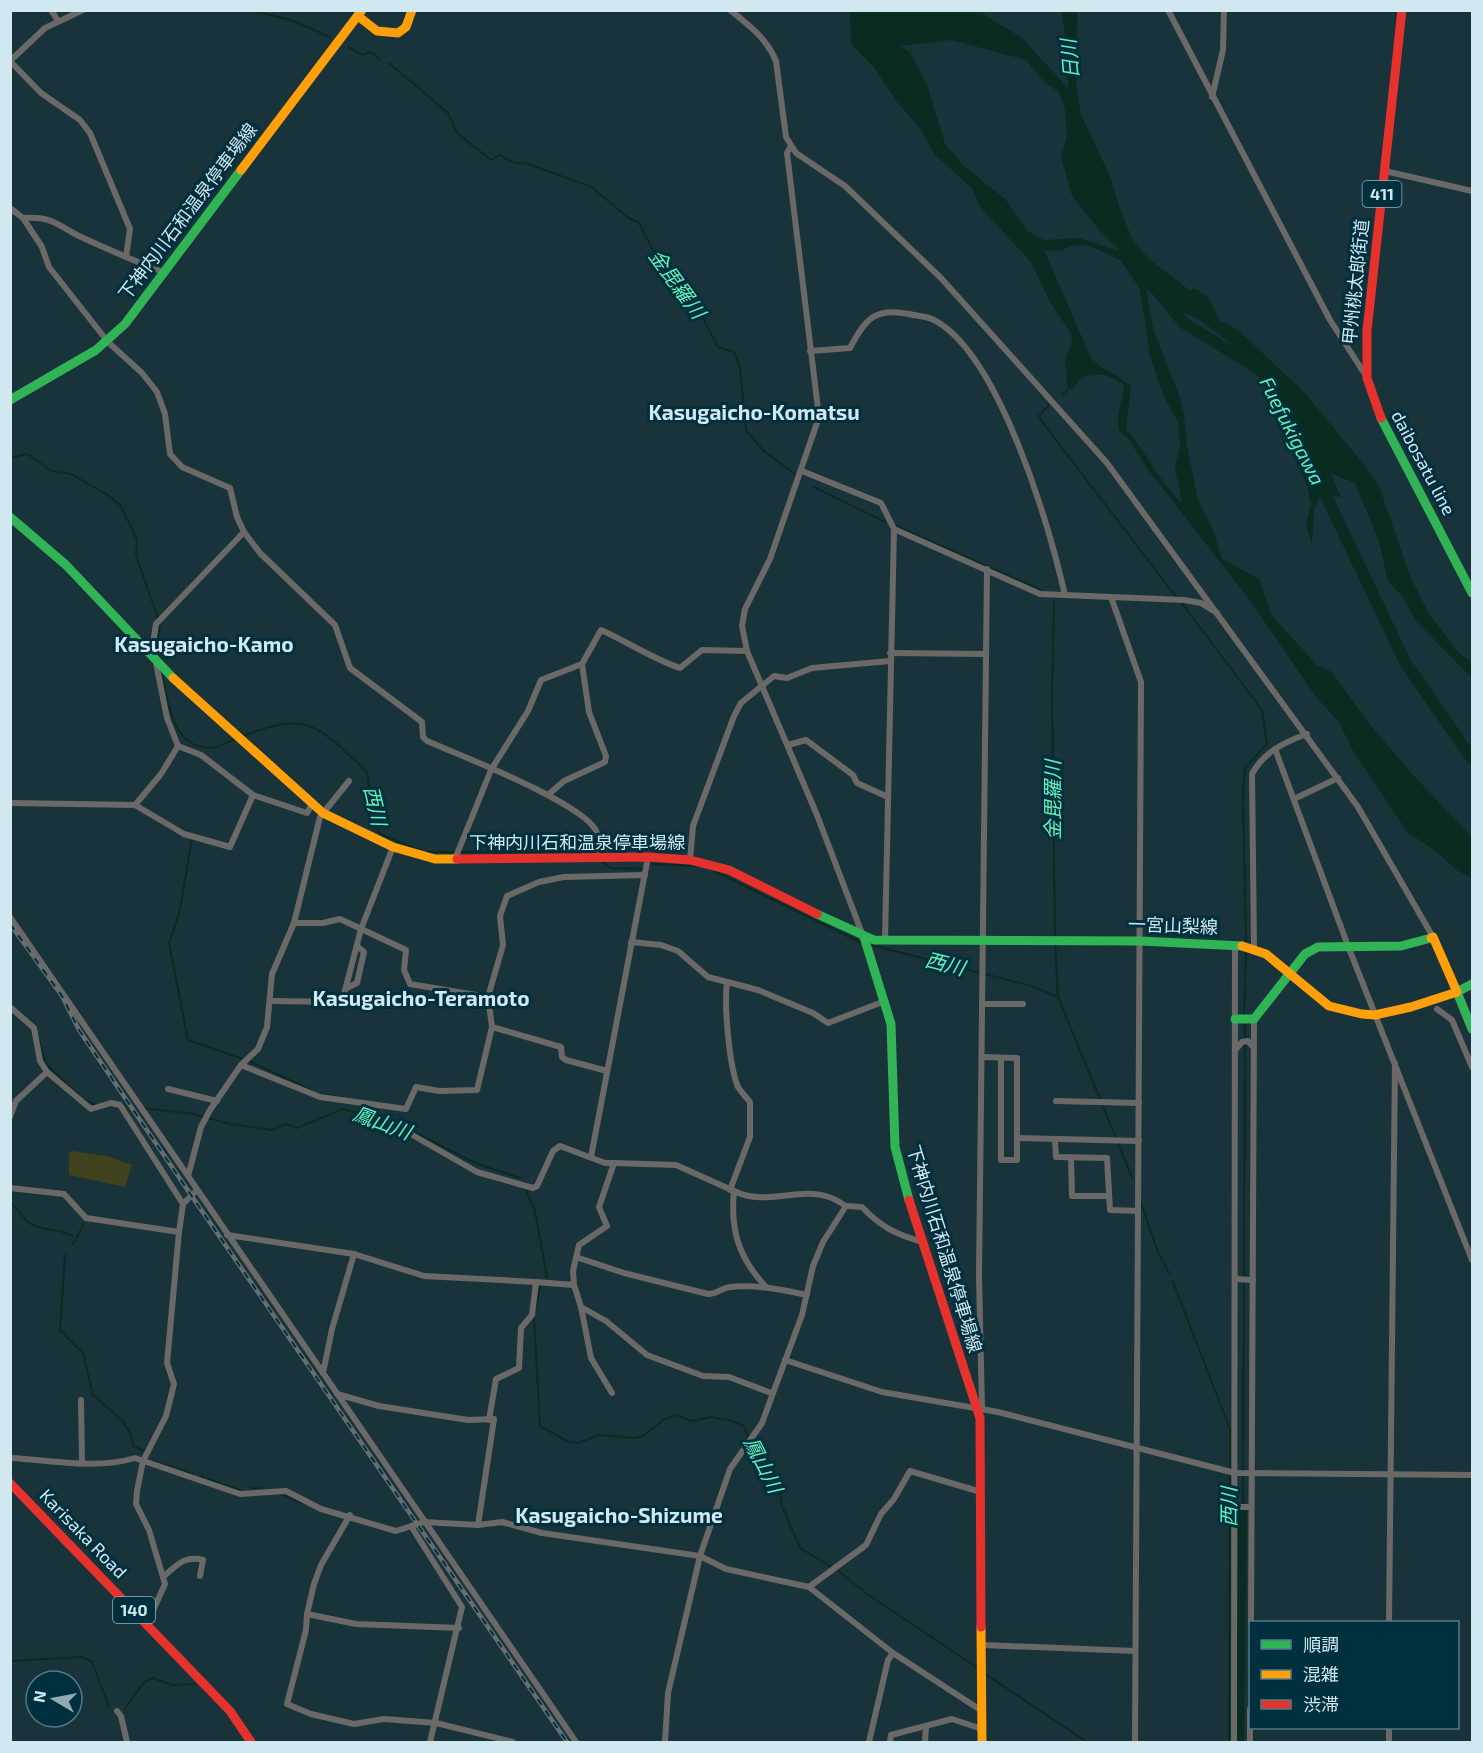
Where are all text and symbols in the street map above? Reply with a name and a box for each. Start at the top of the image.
water label: 日川 [1055,36,1083,80]
street label: 下神内川石和温泉停車場線 [113,119,261,304]
road number: 411 [1362,181,1402,207]
street label: 甲州桃太郎街道 [1337,218,1373,346]
water label: 金毘羅川 [645,244,712,324]
water label: Fuefukigawa [1255,372,1330,489]
district label: Kasugaicho-Komatsu [648,399,860,424]
street label: daibosatu line [1387,406,1461,519]
district label: Kasugaicho-Kamo [114,631,294,656]
water label: 金毘羅川 [1040,758,1064,840]
water label: 西川 [360,784,393,830]
street label: 下神内川石和温泉停車場線 [469,831,685,853]
street label: 一宮山梨線 [1128,912,1218,938]
water label: 西川 [923,947,969,980]
district label: Kasugaicho-Teramoto [312,985,530,1010]
water label: 鳳山川 [350,1101,417,1144]
street label: 下神内川石和温泉停車場線 [903,1142,987,1355]
water label: 鳳山川 [740,1432,789,1499]
street label: Karisaka Road [36,1484,132,1583]
water label: 西川 [1216,1485,1240,1527]
district label: Kasugaicho-Shizume [515,1502,723,1527]
road number: 140 [113,1597,155,1623]
legend [1249,1621,1459,1729]
text: 順調 [1303,1633,1339,1655]
text: 混雑 [1303,1663,1339,1685]
north arrow [24,1669,84,1729]
text: N [28,1689,49,1704]
text: 渋滞 [1303,1693,1339,1715]

